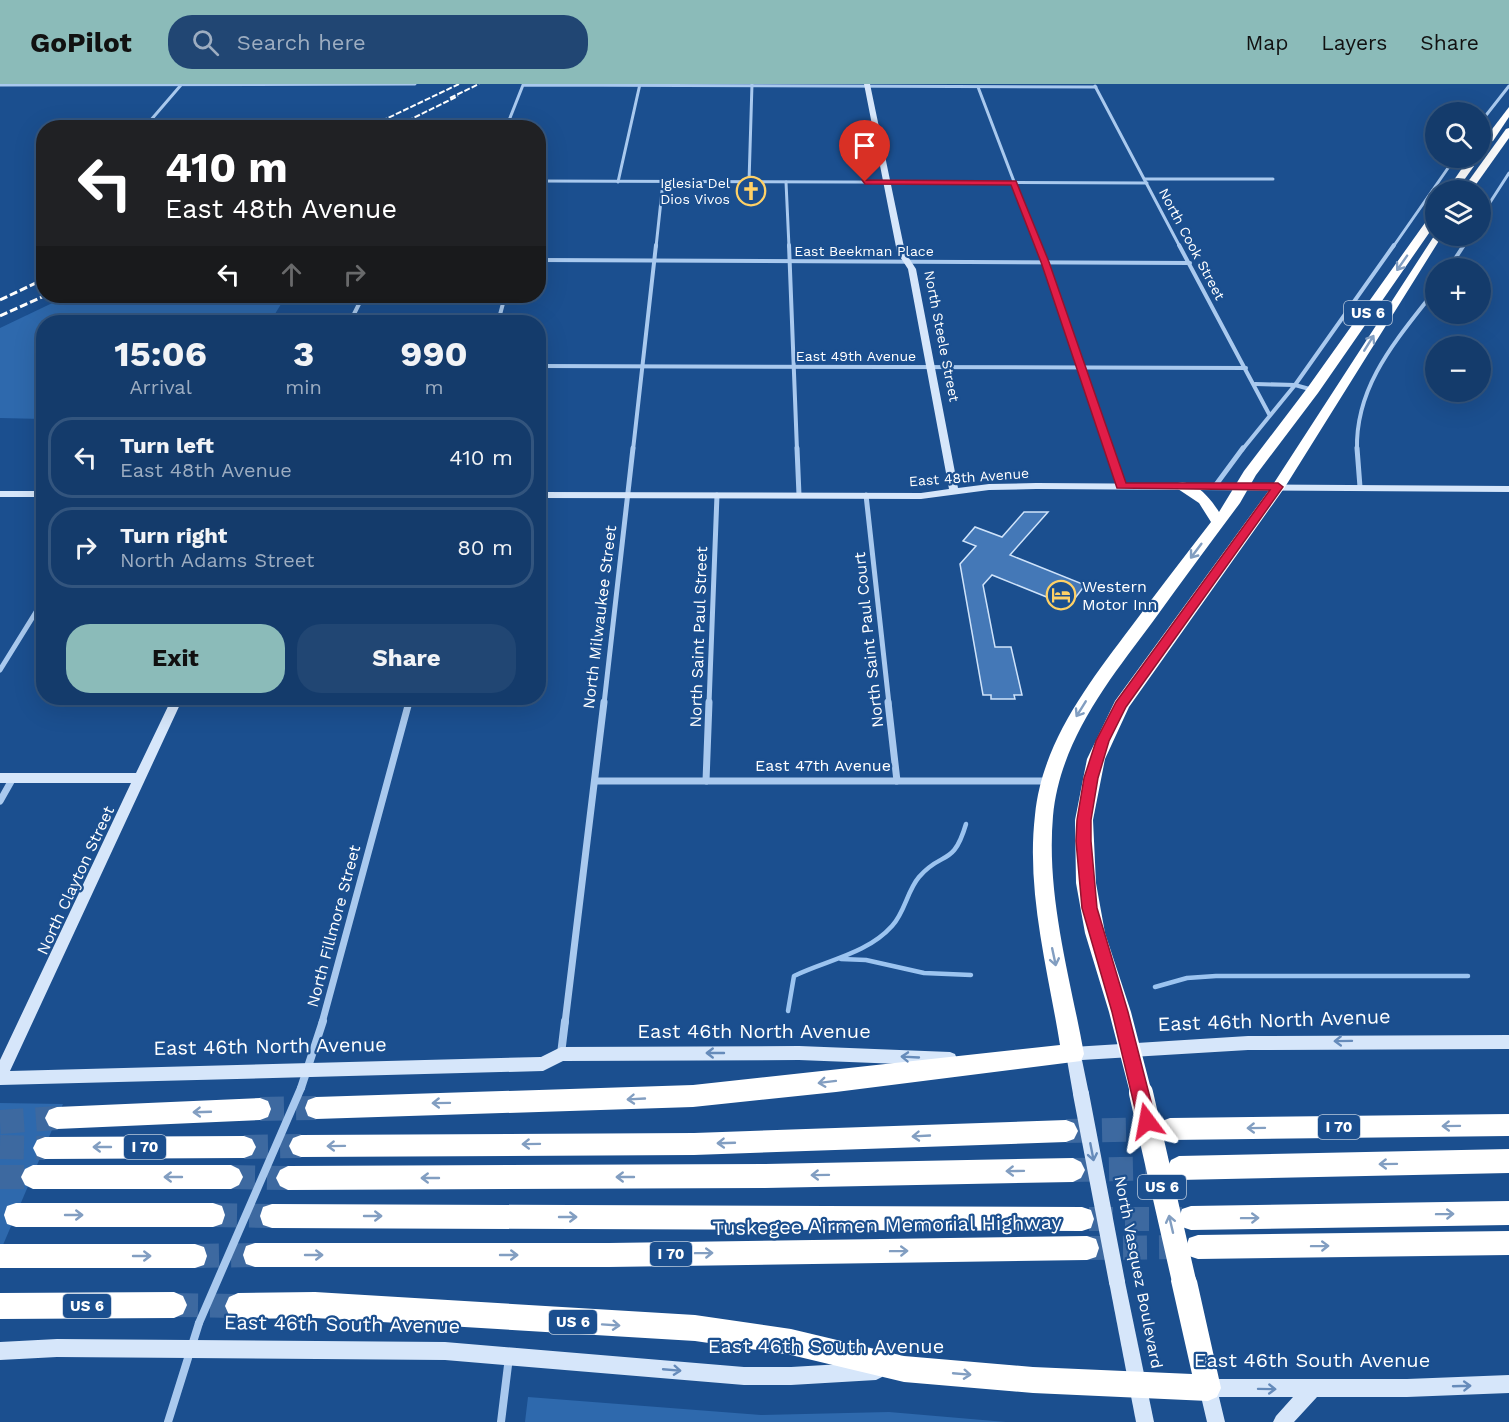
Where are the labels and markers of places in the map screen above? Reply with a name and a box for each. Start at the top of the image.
pin [839,120,890,182]
place label: Iglesia Del Dios Vivos [660,175,731,207]
church icon: Iglesia Del Dios Vivos [735,175,767,207]
place label: Western Motor Inn [1082,577,1157,614]
hotel icon: Western Motor Inn [1045,579,1077,611]

